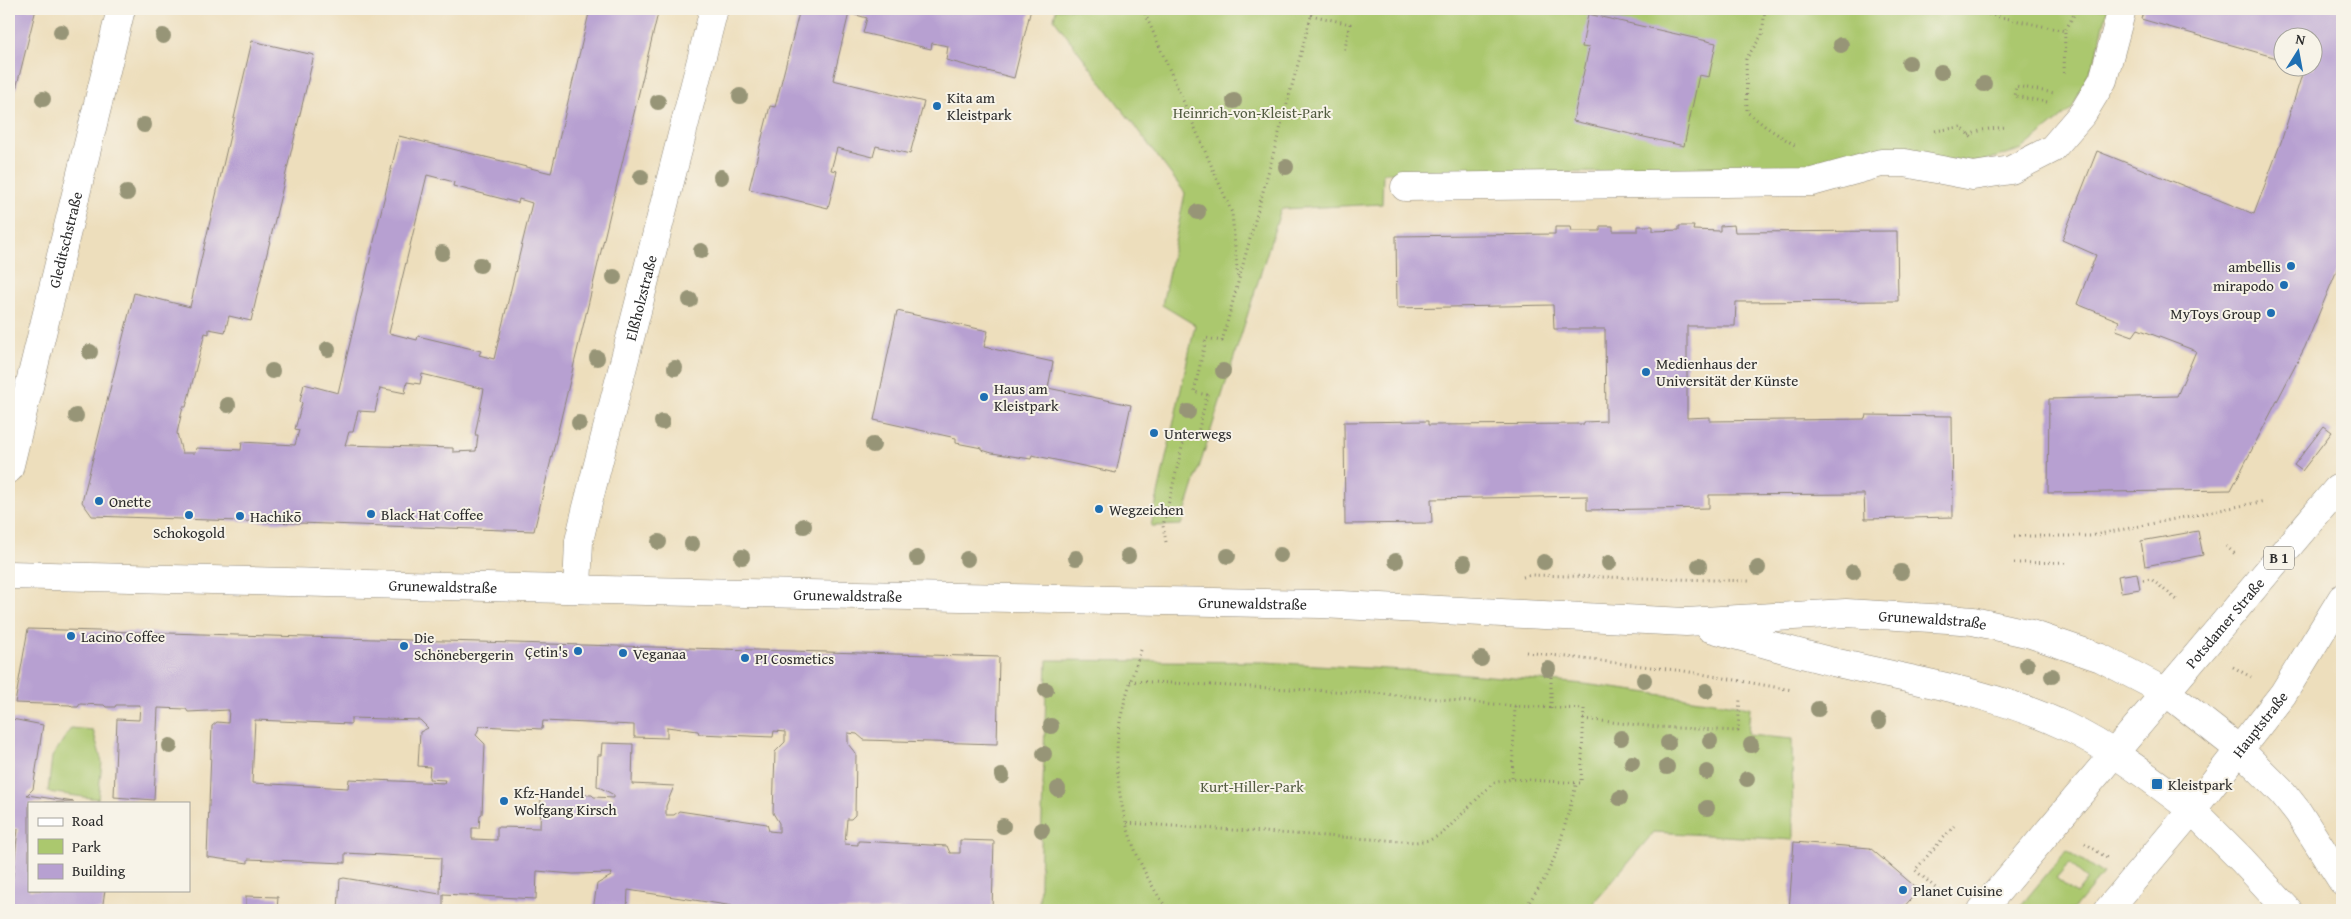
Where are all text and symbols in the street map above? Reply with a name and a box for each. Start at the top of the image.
north arrow [2274,28,2324,78]
text: N [2294,29,2308,50]
place label: Kita am Kleistpark [947,87,1012,125]
marker: Kita am Kleistpark [931,100,943,112]
park label: Heinrich-von-Kleist-Park [1173,102,1331,123]
street label: Gleditschstraße [43,189,87,290]
street label: Elßholzstraße [619,253,661,343]
place label: ambellis [2228,256,2281,277]
marker: ambellis [2285,260,2297,272]
place label: mirapodo [2213,275,2274,296]
marker: mirapodo [2278,279,2290,291]
place label: MyToys Group [2170,303,2261,324]
marker: MyToys Group [2265,307,2277,319]
place label: Medienhaus der Universität der Künste [1656,353,1798,391]
marker: Medienhaus der Universität der Künste [1640,366,1652,378]
place label: Haus am Kleistpark [994,378,1059,416]
marker: Haus am Kleistpark [978,391,990,403]
place label: Unterwegs [1164,423,1232,444]
marker: Unterwegs [1148,427,1160,439]
place label: Onette [109,491,151,512]
marker: Onette [93,495,105,507]
place label: Wegzeichen [1109,499,1184,520]
marker: Wegzeichen [1093,503,1105,515]
place label: Black Hat Coffee [381,504,483,525]
place label: Hachikō [250,506,302,527]
marker: Black Hat Coffee [365,508,377,520]
marker: Schokogold [183,509,195,521]
marker: Hachikō [234,510,246,522]
place label: Schokogold [153,522,225,543]
road number: B 1 [2264,546,2294,570]
street label: Potsdamer Straße [2180,573,2269,672]
street label: Grunewaldstraße [388,574,497,598]
street label: Grunewaldstraße [793,583,902,606]
street label: Grunewaldstraße [1198,591,1307,614]
street label: Grunewaldstraße [1878,604,1989,634]
place label: Lacino Coffee [81,626,165,647]
place label: Die Schönebergerin [414,627,514,665]
marker: Lacino Coffee [65,630,77,642]
marker: Die Schönebergerin [398,640,410,652]
place label: Çetin's [525,641,568,662]
place label: Veganaa [633,643,686,664]
marker: Çetin's [572,645,584,657]
marker: Veganaa [617,647,629,659]
place label: PI Cosmetics [755,648,834,669]
marker: PI Cosmetics [739,652,751,664]
street label: Hauptstraße [2227,686,2292,761]
place label: Kleistpark [2168,774,2233,795]
park label: Kurt-Hiller-Park [1200,776,1304,797]
marker: Kleistpark [2150,777,2164,791]
place label: Kfz-Handel Wolfgang Kirsch [514,782,617,820]
marker: Kfz-Handel Wolfgang Kirsch [498,795,510,807]
legend [28,802,190,892]
text: Road [72,810,103,831]
text: Park [72,836,101,857]
text: Building [72,860,126,881]
place label: Planet Cuisine [1913,880,2003,901]
marker: Planet Cuisine [1897,884,1909,896]

